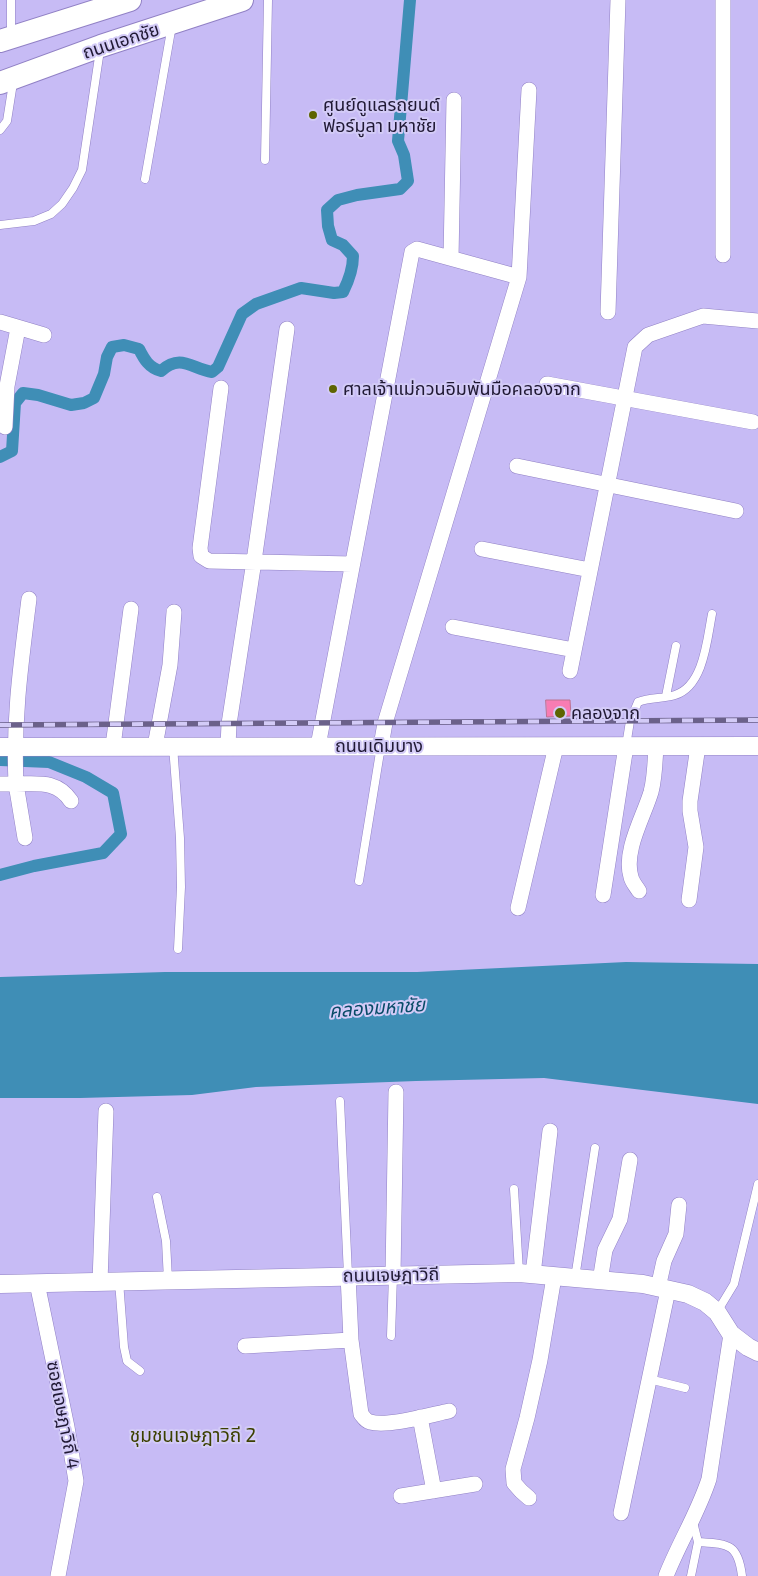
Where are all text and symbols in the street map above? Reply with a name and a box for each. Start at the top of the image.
street label: ถนนเอกชัย [80,18,162,64]
place label: ศูนย์ดูแลรถยนต์ ฟอร์มูลา มหาชัย [323,94,440,136]
marker: ศูนย์ดูแลรถยนต์ ฟอร์มูลา มหาชัย [307,109,319,121]
place label: ศาลเจ้าแม่กวนอิมพันมือคลองจาก [343,378,581,400]
marker: ศาลเจ้าแม่กวนอิมพันมือคลองจาก [327,383,339,395]
place label: คลองจาก [571,702,640,724]
marker: คลองจาก [553,706,567,720]
street label: ถนนเดิมบาง [335,735,423,757]
water label: คลองมหาชัย [328,993,426,1023]
street label: ถนนเจษฎาวิถี [342,1263,440,1287]
street label: ซอยเจษฎาวิถี 4 [42,1359,84,1471]
district label: ชุมชนเจษฎาวิถี 2 [130,1425,256,1447]

